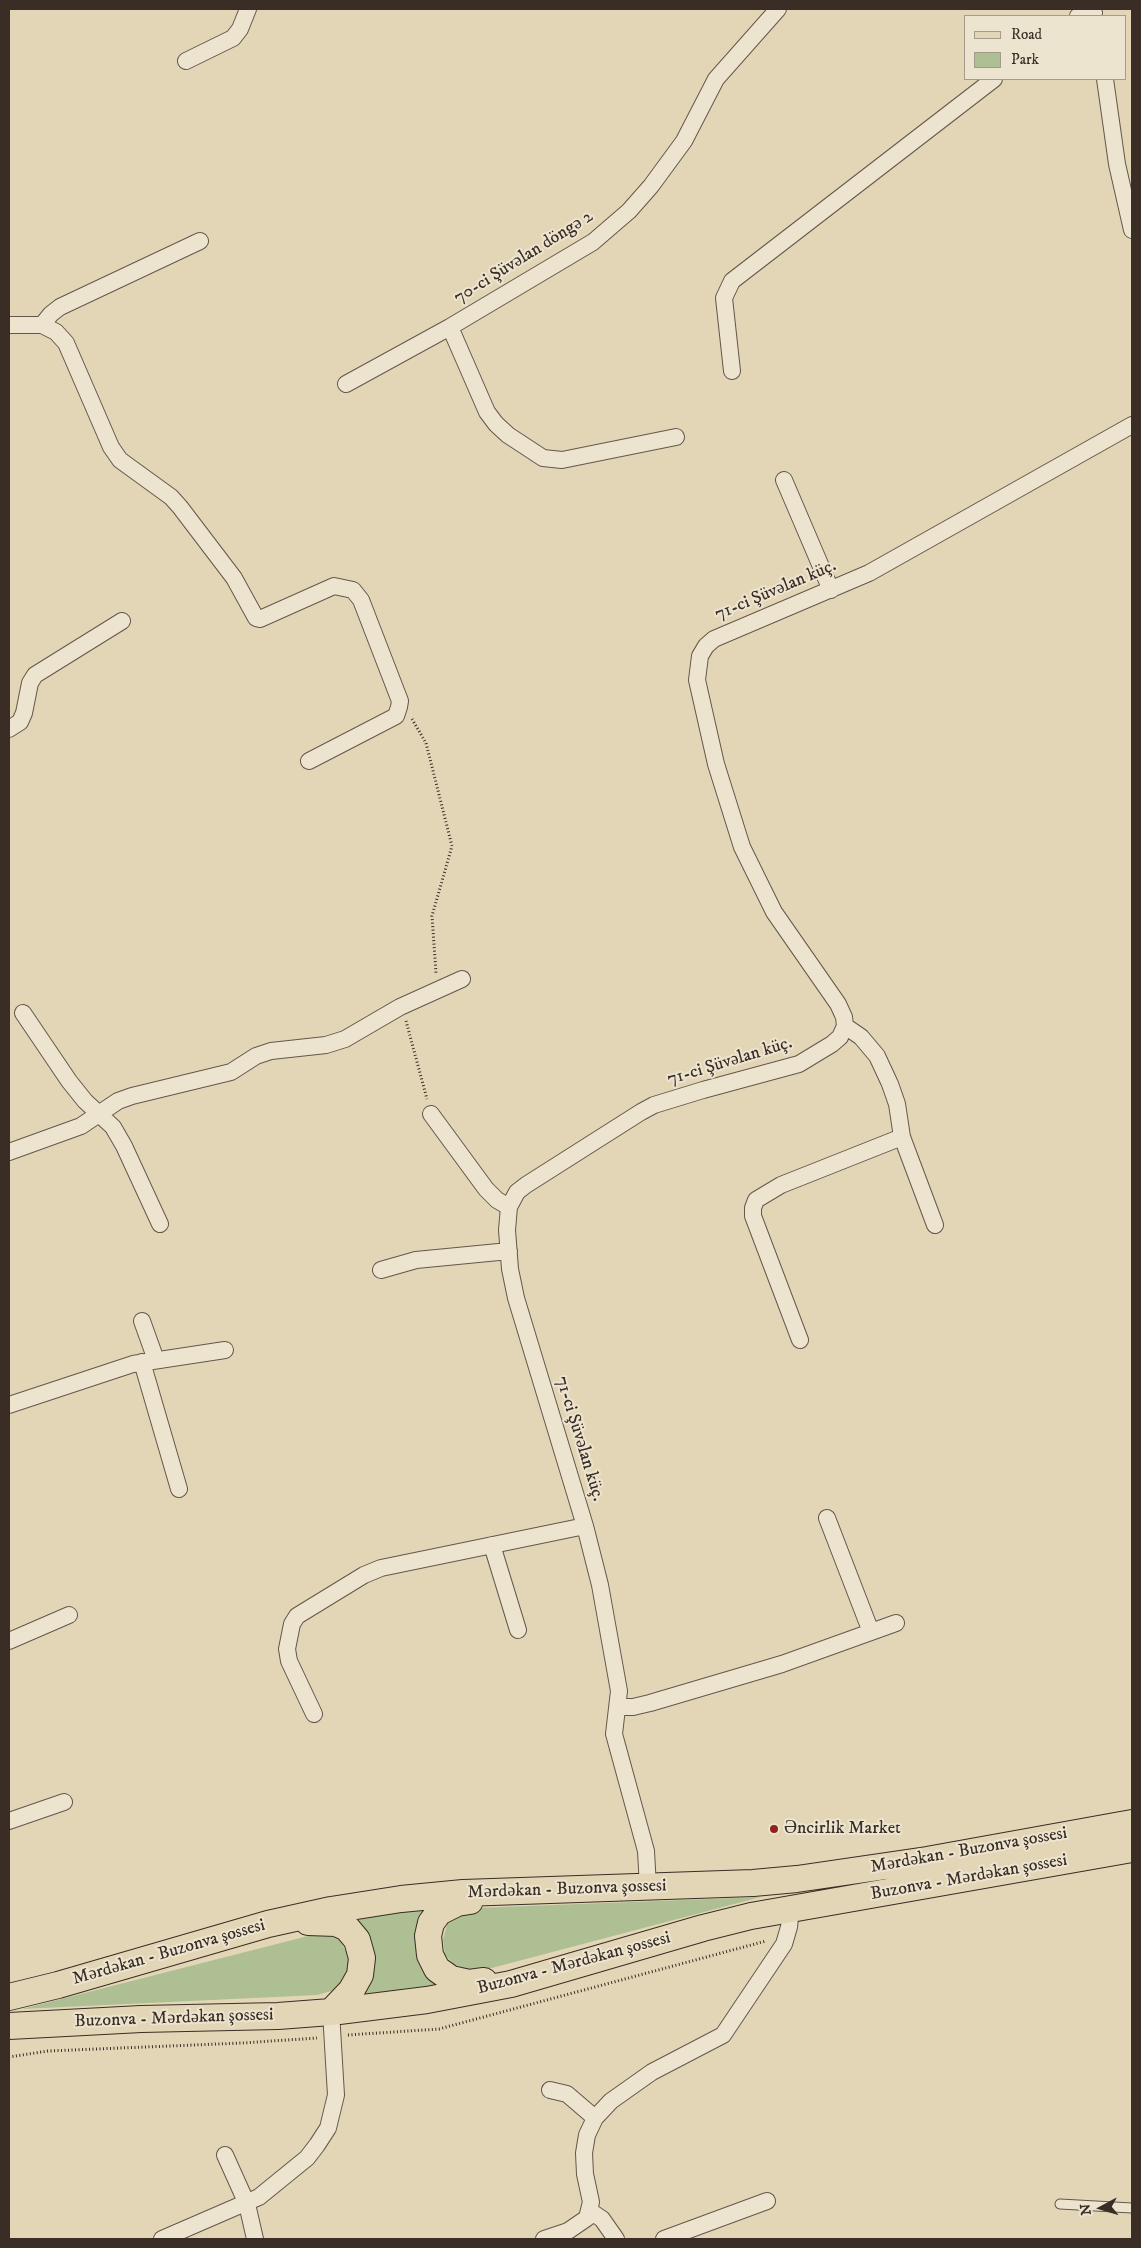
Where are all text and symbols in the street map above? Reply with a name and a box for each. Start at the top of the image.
legend [964,15,1126,80]
text: Road [1011,25,1042,44]
text: Park [1011,50,1039,69]
street label: 70-ci Şüvəlan döngə 2 [451,207,597,309]
street label: 71-ci Şüvəlan küç. [712,556,840,626]
street label: 71-ci Şüvəlan küç. [665,1033,795,1091]
street label: 71-ci Şüvəlan küç. [550,1374,608,1504]
place label: Əncirlik Market [784,1818,901,1840]
marker: Əncirlik Market [768,1823,780,1835]
street label: Mərdəkan - Buzonva şossesi [869,1823,1069,1879]
street label: Buzonva - Mərdəkan şossesi [869,1850,1069,1906]
street label: Mərdəkan - Buzonva şossesi [467,1876,667,1904]
street label: Mərdəkan - Buzonva şossesi [70,1915,268,1991]
street label: Buzonva - Mərdəkan şossesi [475,1928,673,2000]
street label: Buzonva - Mərdəkan şossesi [74,2005,274,2033]
north arrow [1076,2183,1126,2233]
text: N [1077,2203,1096,2216]

